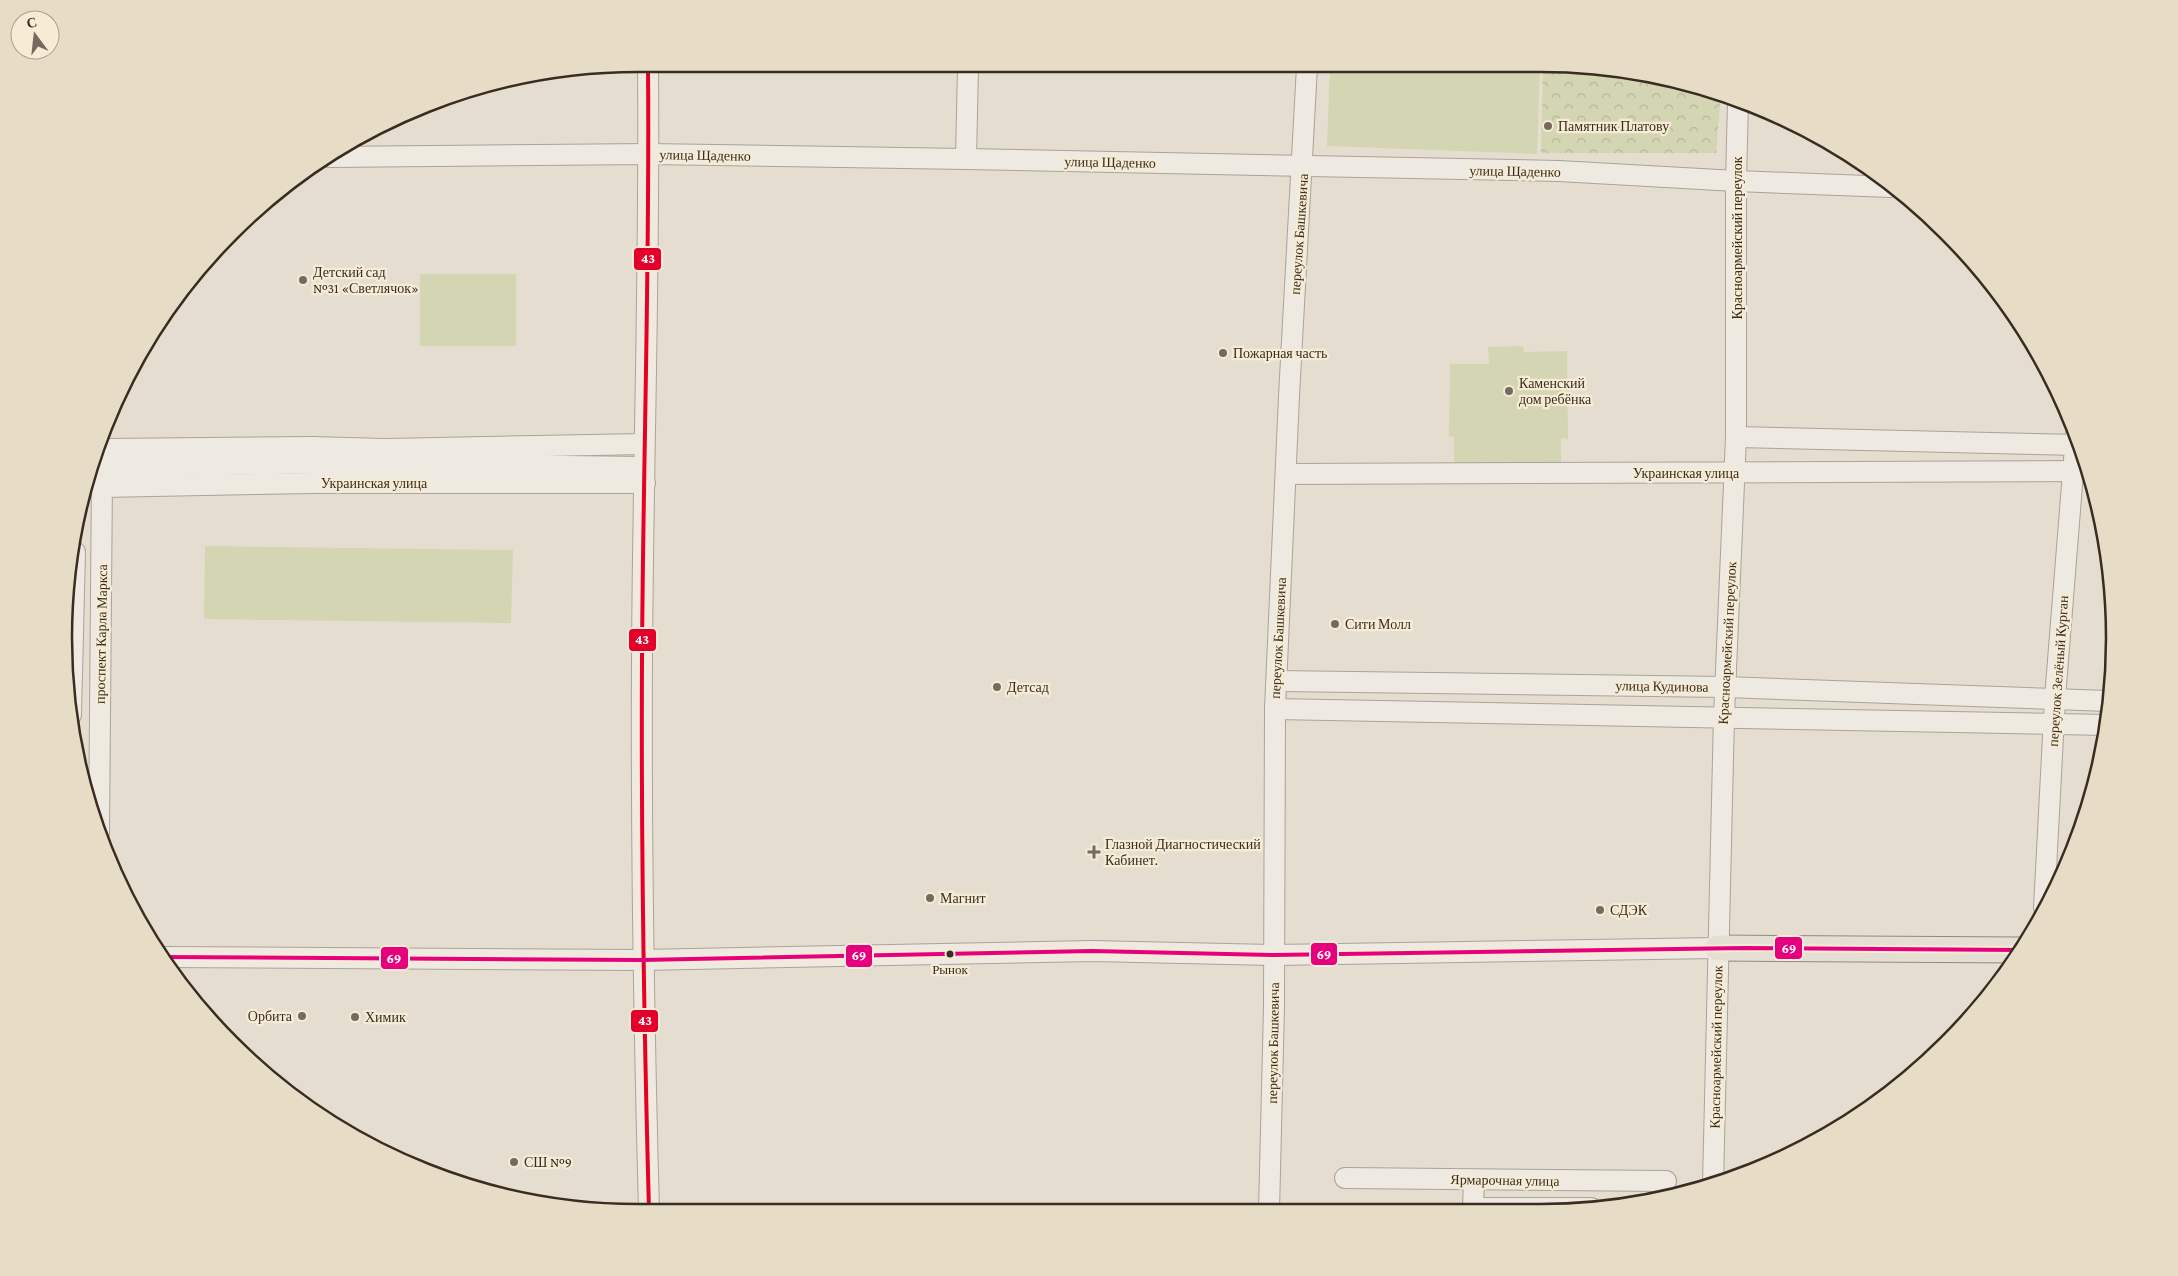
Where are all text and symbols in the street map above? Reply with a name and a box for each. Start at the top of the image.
north arrow [10,10,60,60]
text: С [25,13,39,31]
place label: Памятник Платову [1558,118,1669,134]
marker: Памятник Платову [1542,120,1554,132]
street label: улица Щаденко [659,146,751,164]
street label: улица Щаденко [1064,153,1156,171]
street label: Красноармейский переулок [1729,156,1745,320]
street label: улица Щаденко [1469,162,1561,180]
street label: переулок Башкевича [1287,172,1311,295]
line badge: 43 [633,247,662,271]
text: 43 [641,250,655,266]
place label: Детский сад №31 «Светлячок» [313,264,419,296]
marker: Детский сад №31 «Светлячок» [297,274,309,286]
place label: Пожарная часть [1233,345,1327,361]
marker: Пожарная часть [1217,347,1229,359]
place label: Каменский дом ребёнка [1519,375,1592,407]
marker: Каменский дом ребёнка [1503,385,1515,397]
street label: Украинская улица [1633,465,1740,481]
street label: Украинская улица [321,475,428,491]
street label: Красноармейский переулок [1715,561,1739,725]
street label: проспект Карла Маркса [92,563,110,704]
street label: переулок Башкевича [1267,576,1289,699]
street label: переулок Зелёный Курган [2045,594,2071,747]
place label: Сити Молл [1345,616,1411,632]
marker: Сити Молл [1329,618,1341,630]
line badge: 43 [628,628,657,652]
text: 43 [635,631,649,647]
street label: улица Кудинова [1615,677,1710,695]
place label: Детсад [1007,679,1049,695]
marker: Детсад [991,681,1003,693]
place label: Глазной Диагностический Кабинет. [1105,836,1261,868]
marker: Глазной Диагностический Кабинет. [1087,845,1101,859]
place label: Магнит [940,890,986,906]
marker: Магнит [924,892,936,904]
place label: СДЭК [1610,902,1648,918]
marker: СДЭК [1594,904,1606,916]
line badge: 69 [1774,936,1803,960]
text: 69 [1782,940,1796,956]
line badge: 69 [1310,942,1338,966]
line badge: 69 [845,944,873,968]
line badge: 69 [380,946,409,970]
text: 69 [1317,946,1331,962]
text: 69 [852,947,866,963]
marker: Рынок [945,949,955,959]
text: 69 [387,950,401,966]
place label: Рынок [932,962,969,977]
street label: Красноармейский переулок [1707,965,1725,1129]
street label: переулок Башкевича [1264,981,1282,1104]
place label: Орбита [248,1008,293,1024]
place label: Химик [365,1009,406,1025]
line badge: 43 [630,1009,659,1033]
marker: Орбита [296,1010,308,1022]
marker: Химик [349,1011,361,1023]
text: 43 [638,1012,652,1028]
place label: СШ №9 [524,1154,572,1170]
marker: СШ №9 [508,1156,520,1168]
street label: Ярмарочная улица [1450,1171,1560,1189]

